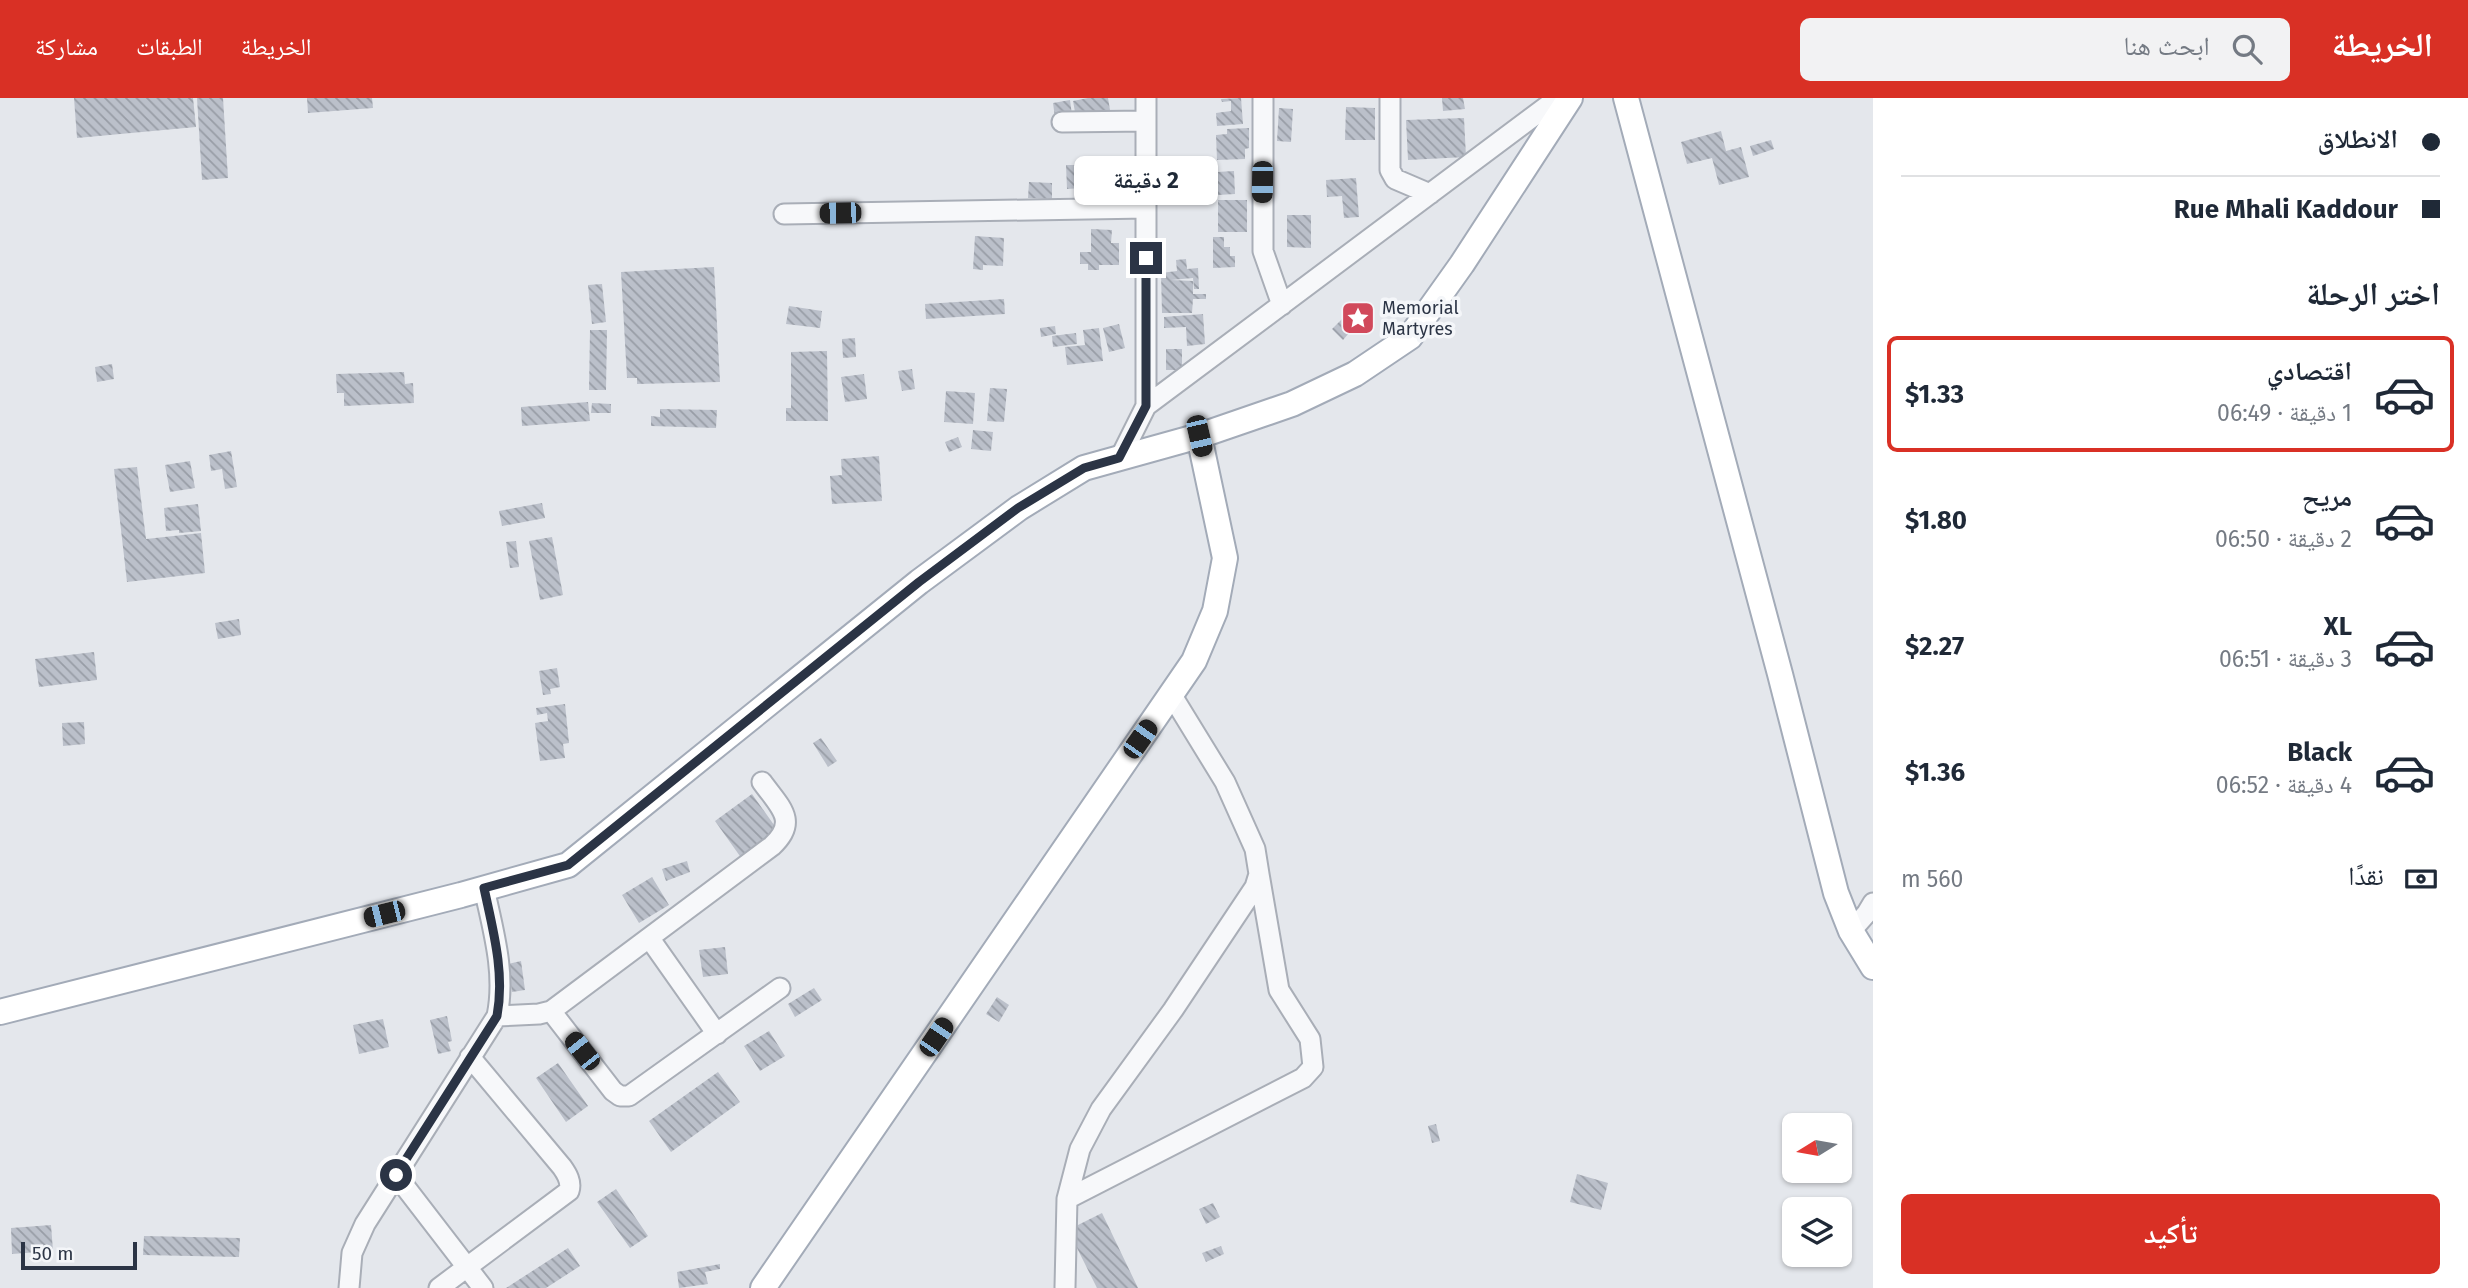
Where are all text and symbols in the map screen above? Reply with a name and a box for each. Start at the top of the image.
search box [1800,18,2290,81]
text: الخريطة [2332,25,2433,65]
icon: search [2228,30,2266,68]
text: ابحث هنا [2124,31,2210,62]
text: مشاركة [35,33,98,61]
text: الطبقات [136,33,203,61]
text: الخريطة [241,33,311,61]
text: الانطلاق [2318,124,2398,155]
callout: 2 دقيقة [1074,156,1218,206]
car [1252,161,1273,203]
text: 2 دقيقة [1113,166,1179,194]
text: Rue Mhali Kaddour [2174,194,2398,225]
car [819,202,862,224]
route end [1130,242,1162,274]
text: اختر الرحلة [2306,275,2440,313]
place label: Memorial Martyres [1382,297,1459,340]
place icon: Memorial Martyres [1339,299,1377,337]
text: اقتصادي [2267,356,2352,387]
icon: car [2373,363,2436,426]
text: $1.33 [1905,379,1964,410]
text: 1 دقيقة · 06:49 [2217,399,2352,427]
car [1185,413,1214,459]
text: مريح [2302,482,2352,513]
icon: car [2373,489,2436,552]
text: $1.80 [1905,505,1967,536]
text: 2 دقيقة · 06:50 [2215,525,2352,553]
text: XL [2324,611,2352,642]
icon: car [2373,615,2436,678]
text: $2.27 [1905,631,1964,662]
text: 3 دقيقة · 06:51 [2219,645,2352,673]
car [1120,716,1161,762]
text: Black [2287,737,2352,768]
icon: car [2373,741,2436,804]
text: $1.36 [1905,757,1965,788]
text: 4 دقيقة · 06:52 [2216,771,2352,799]
icon: cash [2402,860,2440,898]
text: نقدًا [2348,861,2384,892]
text: 560 m [1901,865,1963,893]
car [362,899,407,929]
car [916,1014,957,1060]
car [561,1028,604,1074]
north arrow [1782,1113,1852,1183]
map controls [1782,1113,1852,1267]
route start [380,1159,412,1191]
button: تأكيد [1901,1194,2440,1274]
button: layers [1782,1197,1852,1267]
scale bar [21,1239,136,1271]
text: 50 m [32,1242,73,1265]

